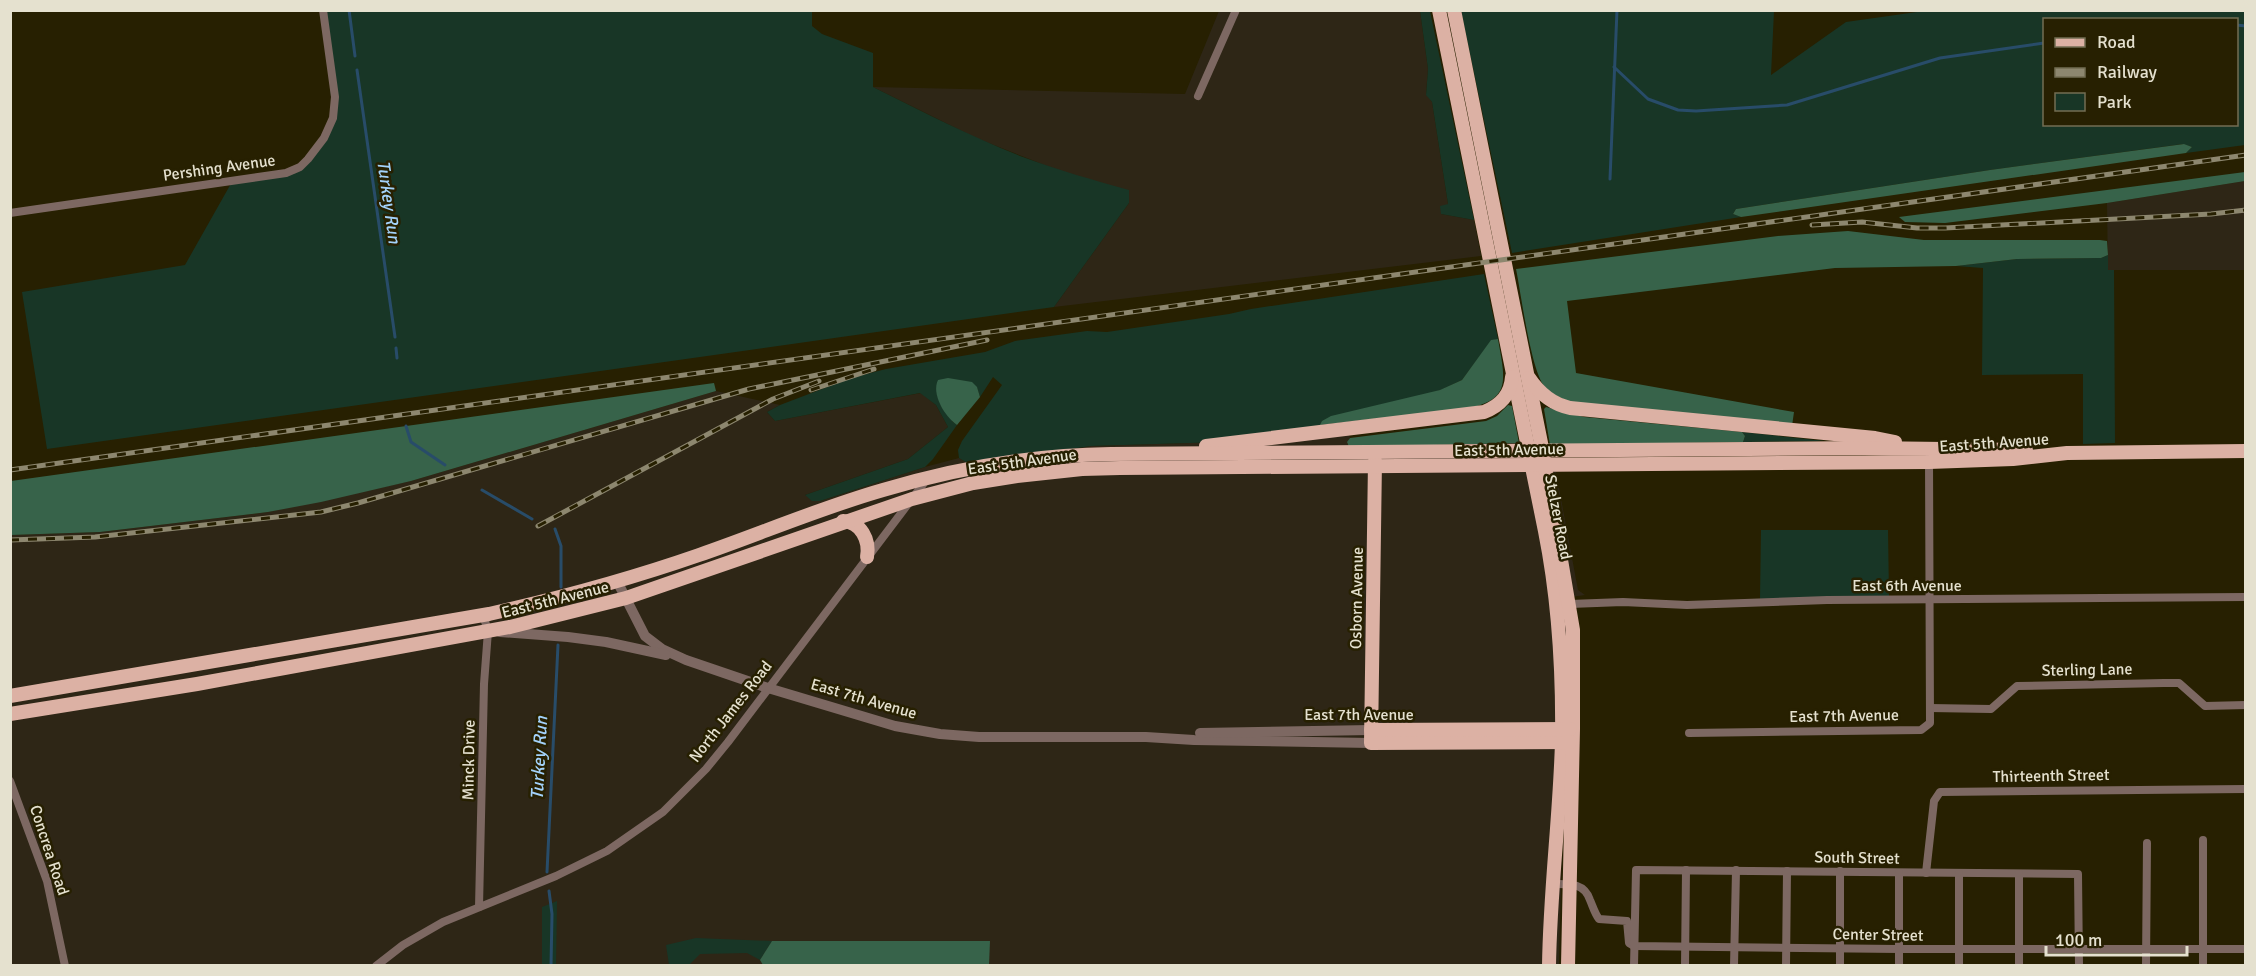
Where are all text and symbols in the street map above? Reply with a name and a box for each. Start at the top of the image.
legend [2043,18,2238,126]
text: Road [2097,31,2136,53]
text: Railway [2097,61,2158,83]
text: Park [2097,91,2132,113]
street label: Pershing Avenue [162,150,277,186]
water label: Turkey Run [372,159,406,246]
street label: East 5th Avenue [1939,429,2049,457]
street label: East 5th Avenue [1454,439,1564,461]
street label: East 5th Avenue [966,444,1078,480]
street label: Stelzer Road [1540,473,1576,561]
street label: Osborn Avenue [1346,547,1368,649]
street label: East 6th Avenue [1852,576,1962,596]
street label: East 5th Avenue [500,577,611,623]
street label: North James Road [685,657,777,766]
street label: Sterling Lane [2041,659,2133,681]
street label: East 7th Avenue [808,674,919,724]
street label: East 7th Avenue [1304,705,1414,725]
street label: East 7th Avenue [1789,705,1899,727]
water label: Turkey Run [526,714,552,800]
street label: Minck Drive [458,719,480,801]
street label: Thirteenth Street [1992,765,2110,787]
street label: Concrea Road [25,803,73,898]
street label: South Street [1814,847,1900,869]
scale bar [2046,919,2187,957]
street label: Center Street [1832,924,1924,946]
text: 100 m [2055,929,2102,951]

